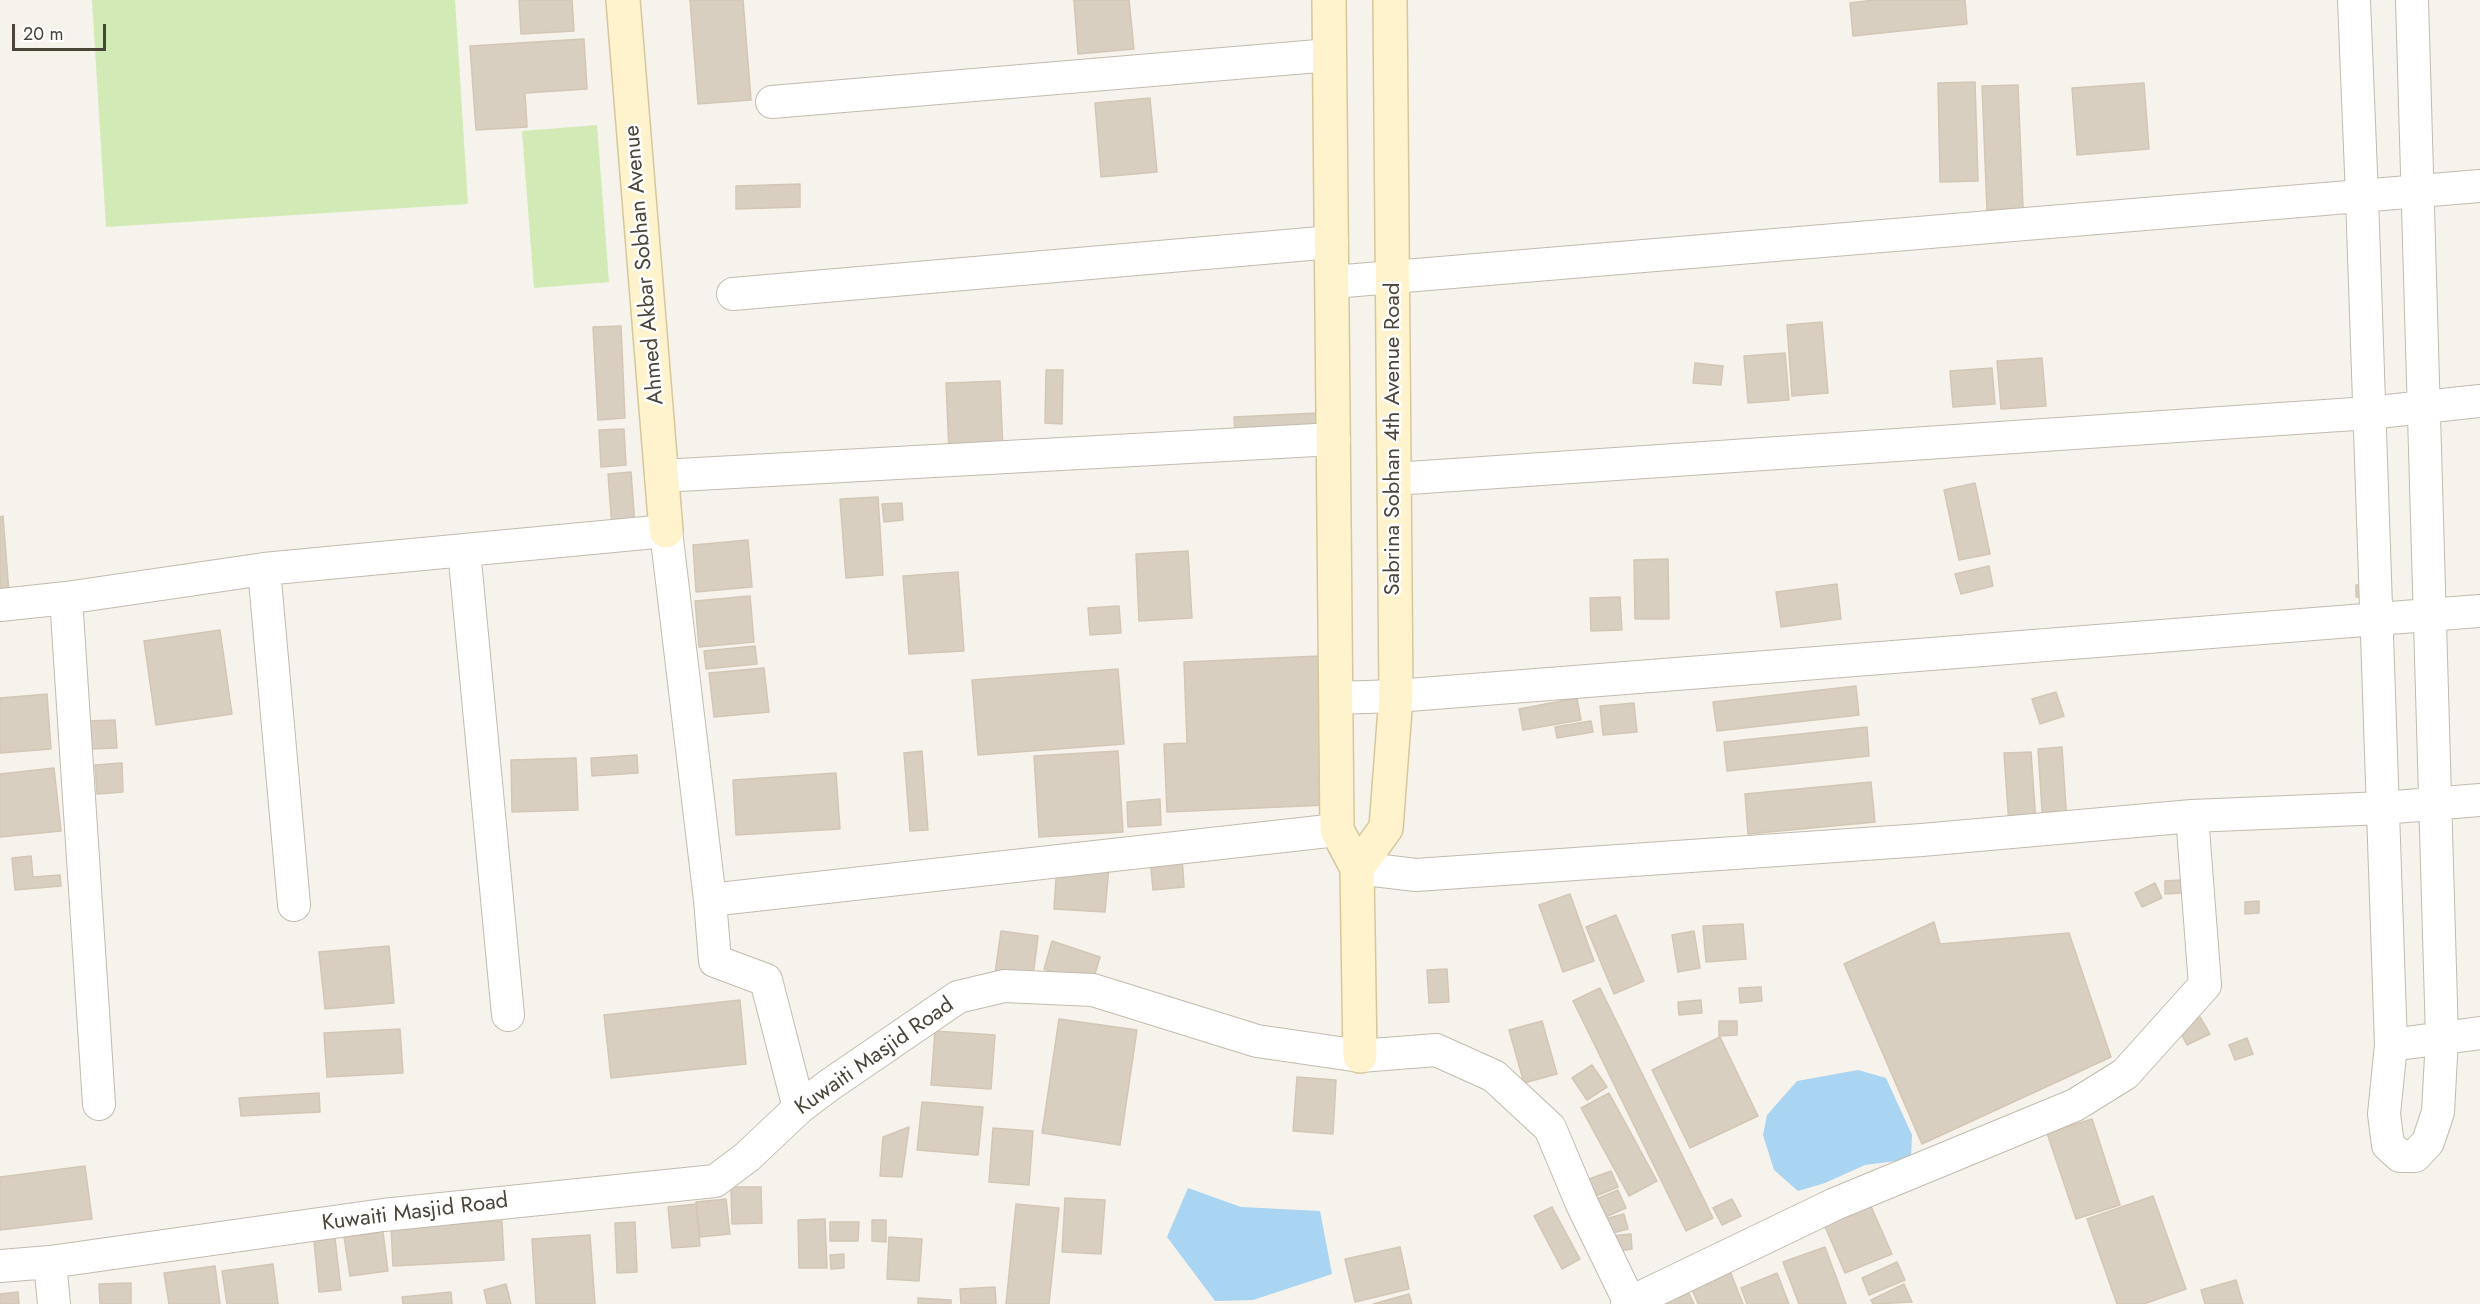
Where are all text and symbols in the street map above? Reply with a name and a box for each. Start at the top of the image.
scale bar [15,12,110,50]
text: 20 m [23,21,63,47]
street label: Ahmed Akbar Sobhan Avenue [620,124,670,406]
street label: Sabrina Sobhan 4th Avenue Road [1381,283,1407,595]
street label: Kuwaiti Masjid Road [791,992,959,1122]
street label: Kuwaiti Masjid Road [320,1188,510,1238]

